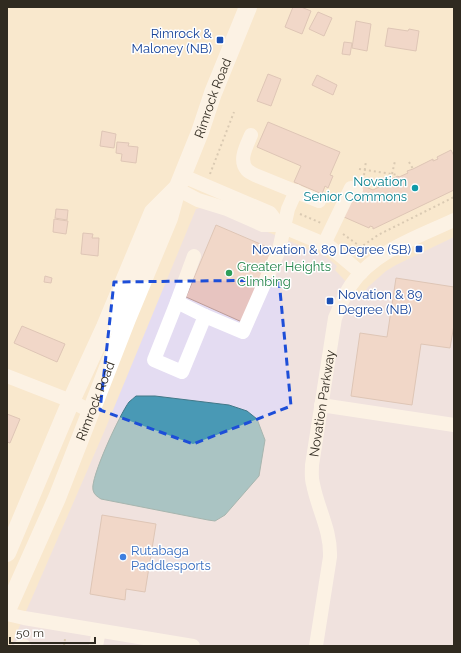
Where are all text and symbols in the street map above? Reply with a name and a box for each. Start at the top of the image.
place label: Rimrock & Maloney (NB) [132,26,212,56]
marker: Rimrock & Maloney (NB) [215,35,225,45]
street label: Rimrock Road [191,56,234,140]
place label: Novation Senior Commons [304,174,407,204]
marker: Novation Senior Commons [410,183,420,193]
place label: Novation & 89 Degree (SB) [252,242,411,257]
marker: Novation & 89 Degree (SB) [414,244,424,254]
place label: Greater Heights Climbing [237,259,331,289]
marker: Greater Heights Climbing [224,268,234,278]
place label: Novation & 89 Degree (NB) [338,287,423,317]
marker: Novation & 89 Degree (NB) [325,296,335,306]
street label: Novation Parkway [306,349,337,458]
street label: Rimrock Road [73,359,117,443]
place label: Rutabaga Paddlesports [131,543,211,573]
marker: Rutabaga Paddlesports [118,552,128,562]
scale bar [10,619,95,645]
text: 50 m [16,626,44,640]

